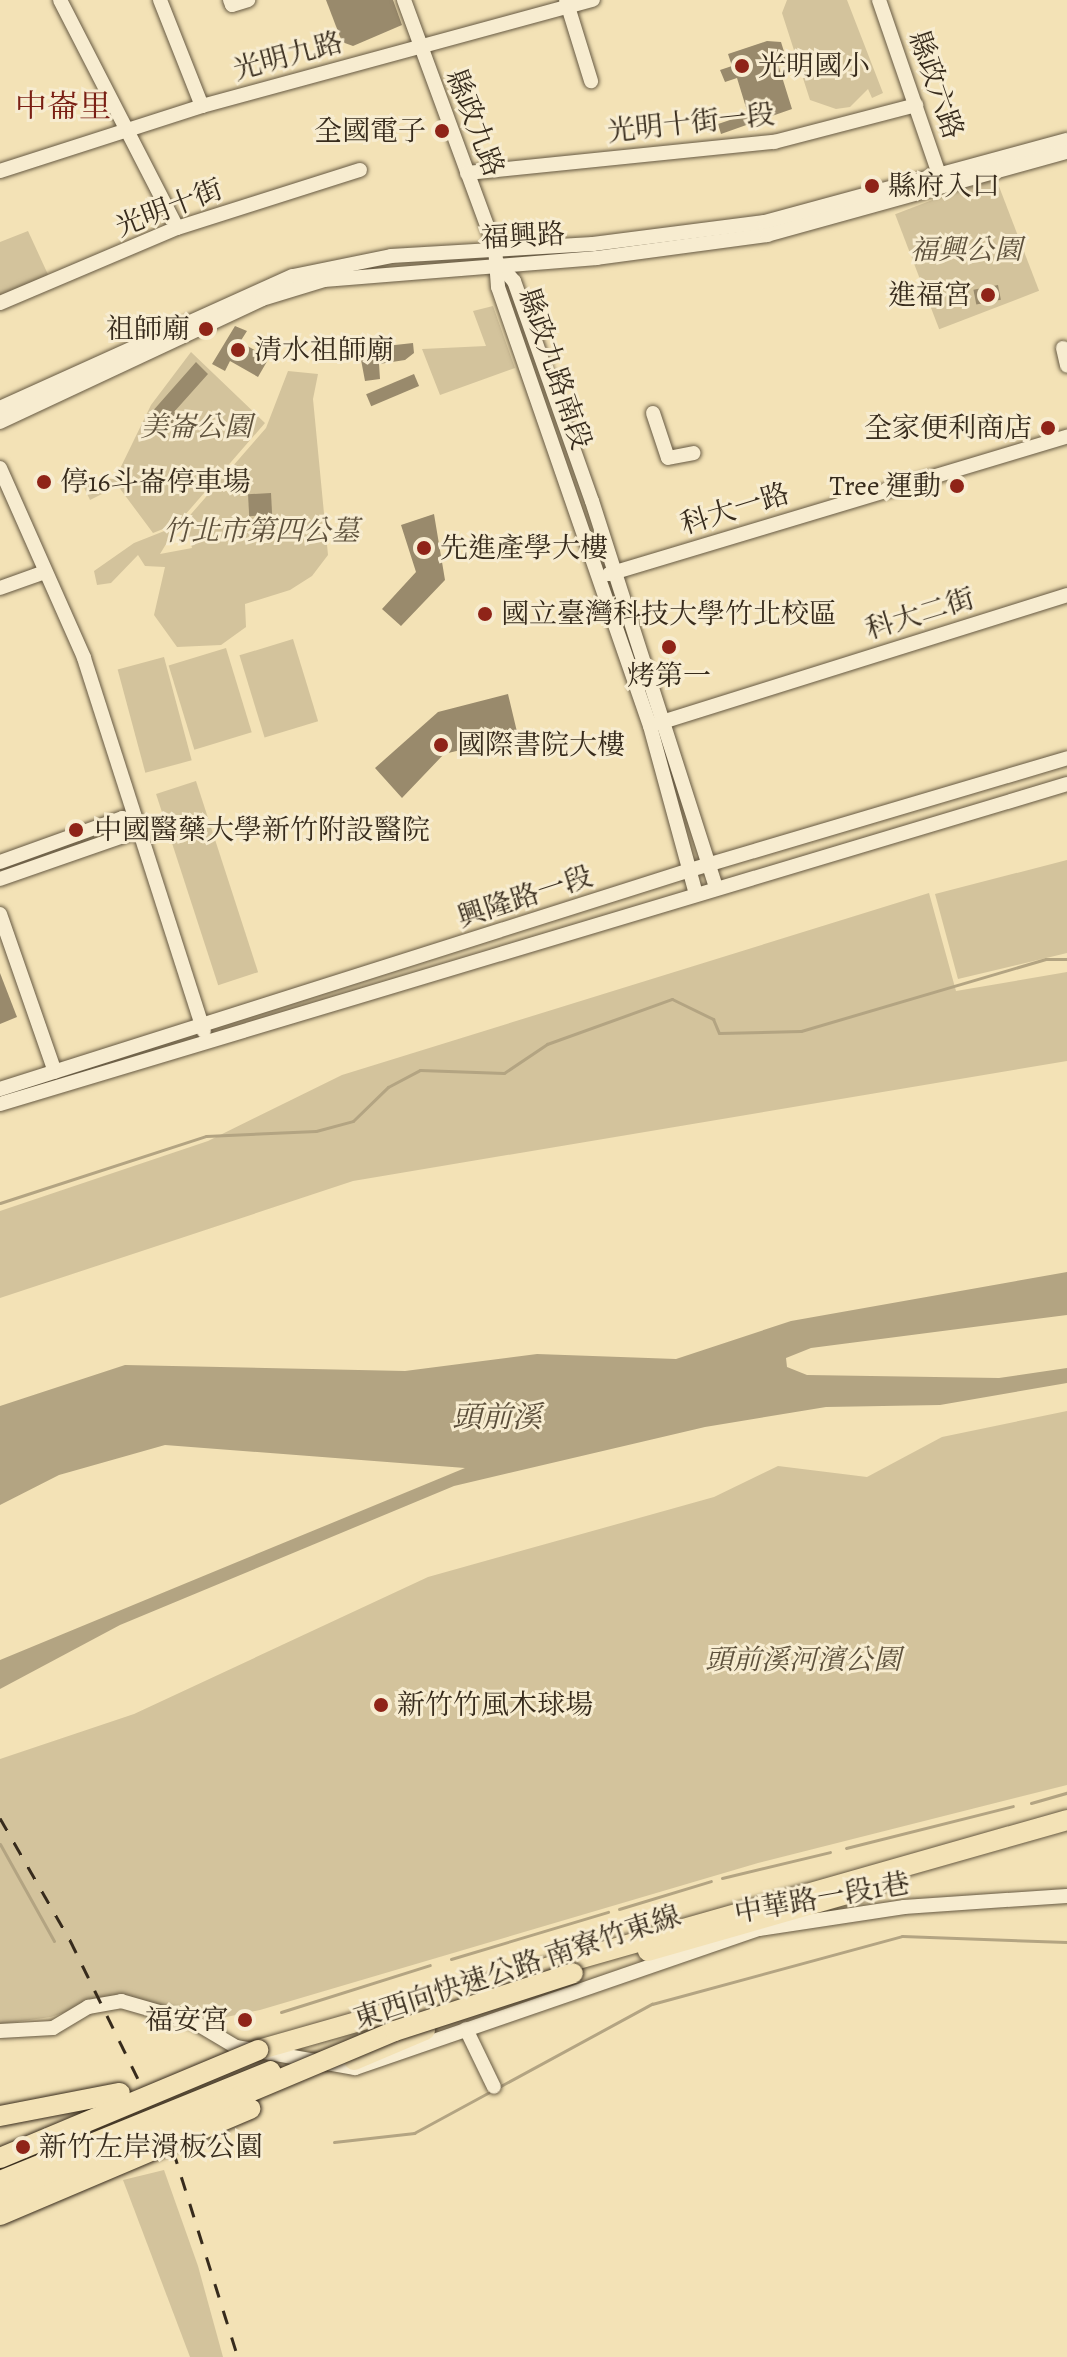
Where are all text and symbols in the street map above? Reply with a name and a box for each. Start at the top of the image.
street label: 光明九路 [230,25,346,87]
street label: 縣政六路 [902,27,970,143]
place label: 光明國小 [758,49,870,83]
marker: 光明國小 [733,57,751,75]
street label: 縣政九路 [439,65,511,181]
district label: 中崙里 [15,87,111,125]
street label: 光明十街一段 [606,98,776,148]
place label: 全國電子 [314,114,426,148]
marker: 全國電子 [433,122,451,140]
place label: 縣府入口 [888,169,1000,203]
street label: 光明十街 [111,172,227,244]
marker: 縣府入口 [863,177,881,195]
street label: 福興路 [480,217,566,255]
park label: 福興公園 [910,233,1022,267]
place label: 進福宮 [888,278,972,312]
street label: 縣政九路南段 [512,284,598,454]
marker: 進福宮 [979,286,997,304]
place label: 祖師廟 [106,312,190,346]
marker: 祖師廟 [197,320,215,338]
place label: 清水祖師廟 [254,333,394,367]
marker: 清水祖師廟 [229,341,247,359]
park label: 美崙公園 [140,410,252,444]
place label: 全家便利商店 [864,411,1032,445]
marker: 全家便利商店 [1039,419,1057,437]
place label: 停16斗崙停車場 [60,465,251,499]
place label: Tree 運動 [829,469,941,503]
marker: 停16斗崙停車場 [35,473,53,491]
street label: 科大一路 [677,477,793,541]
marker: Tree 運動 [948,477,966,495]
park label: 竹北市第四公墓 [163,514,359,548]
place label: 先進產學大樓 [440,531,608,565]
marker: 先進產學大樓 [415,539,433,557]
street label: 科大二街 [862,582,978,646]
place label: 國立臺灣科技大學竹北校區 [501,597,837,631]
marker: 國立臺灣科技大學竹北校區 [476,605,494,623]
marker: 烤第一 [660,638,678,656]
place label: 烤第一 [627,659,711,693]
place label: 國際書院大樓 [457,728,625,762]
marker: 國際書院大樓 [432,736,450,754]
place label: 中國醫藥大學新竹附設醫院 [94,813,430,847]
marker: 中國醫藥大學新竹附設醫院 [65,819,87,841]
street label: 興隆路一段 [453,859,597,935]
water label: 頭前溪 [452,1399,542,1435]
park label: 頭前溪河濱公園 [705,1643,901,1677]
place label: 新竹竹風木球場 [397,1688,593,1722]
marker: 新竹竹風木球場 [372,1696,390,1714]
street label: 中華路一段1巷 [732,1866,912,1930]
street label: 東西向快速公路 南寮竹東線 [349,1898,685,2036]
place label: 福安宮 [145,2003,229,2037]
marker: 福安宮 [236,2011,254,2029]
place label: 新竹左岸滑板公園 [39,2130,263,2164]
marker: 新竹左岸滑板公園 [14,2138,32,2156]

